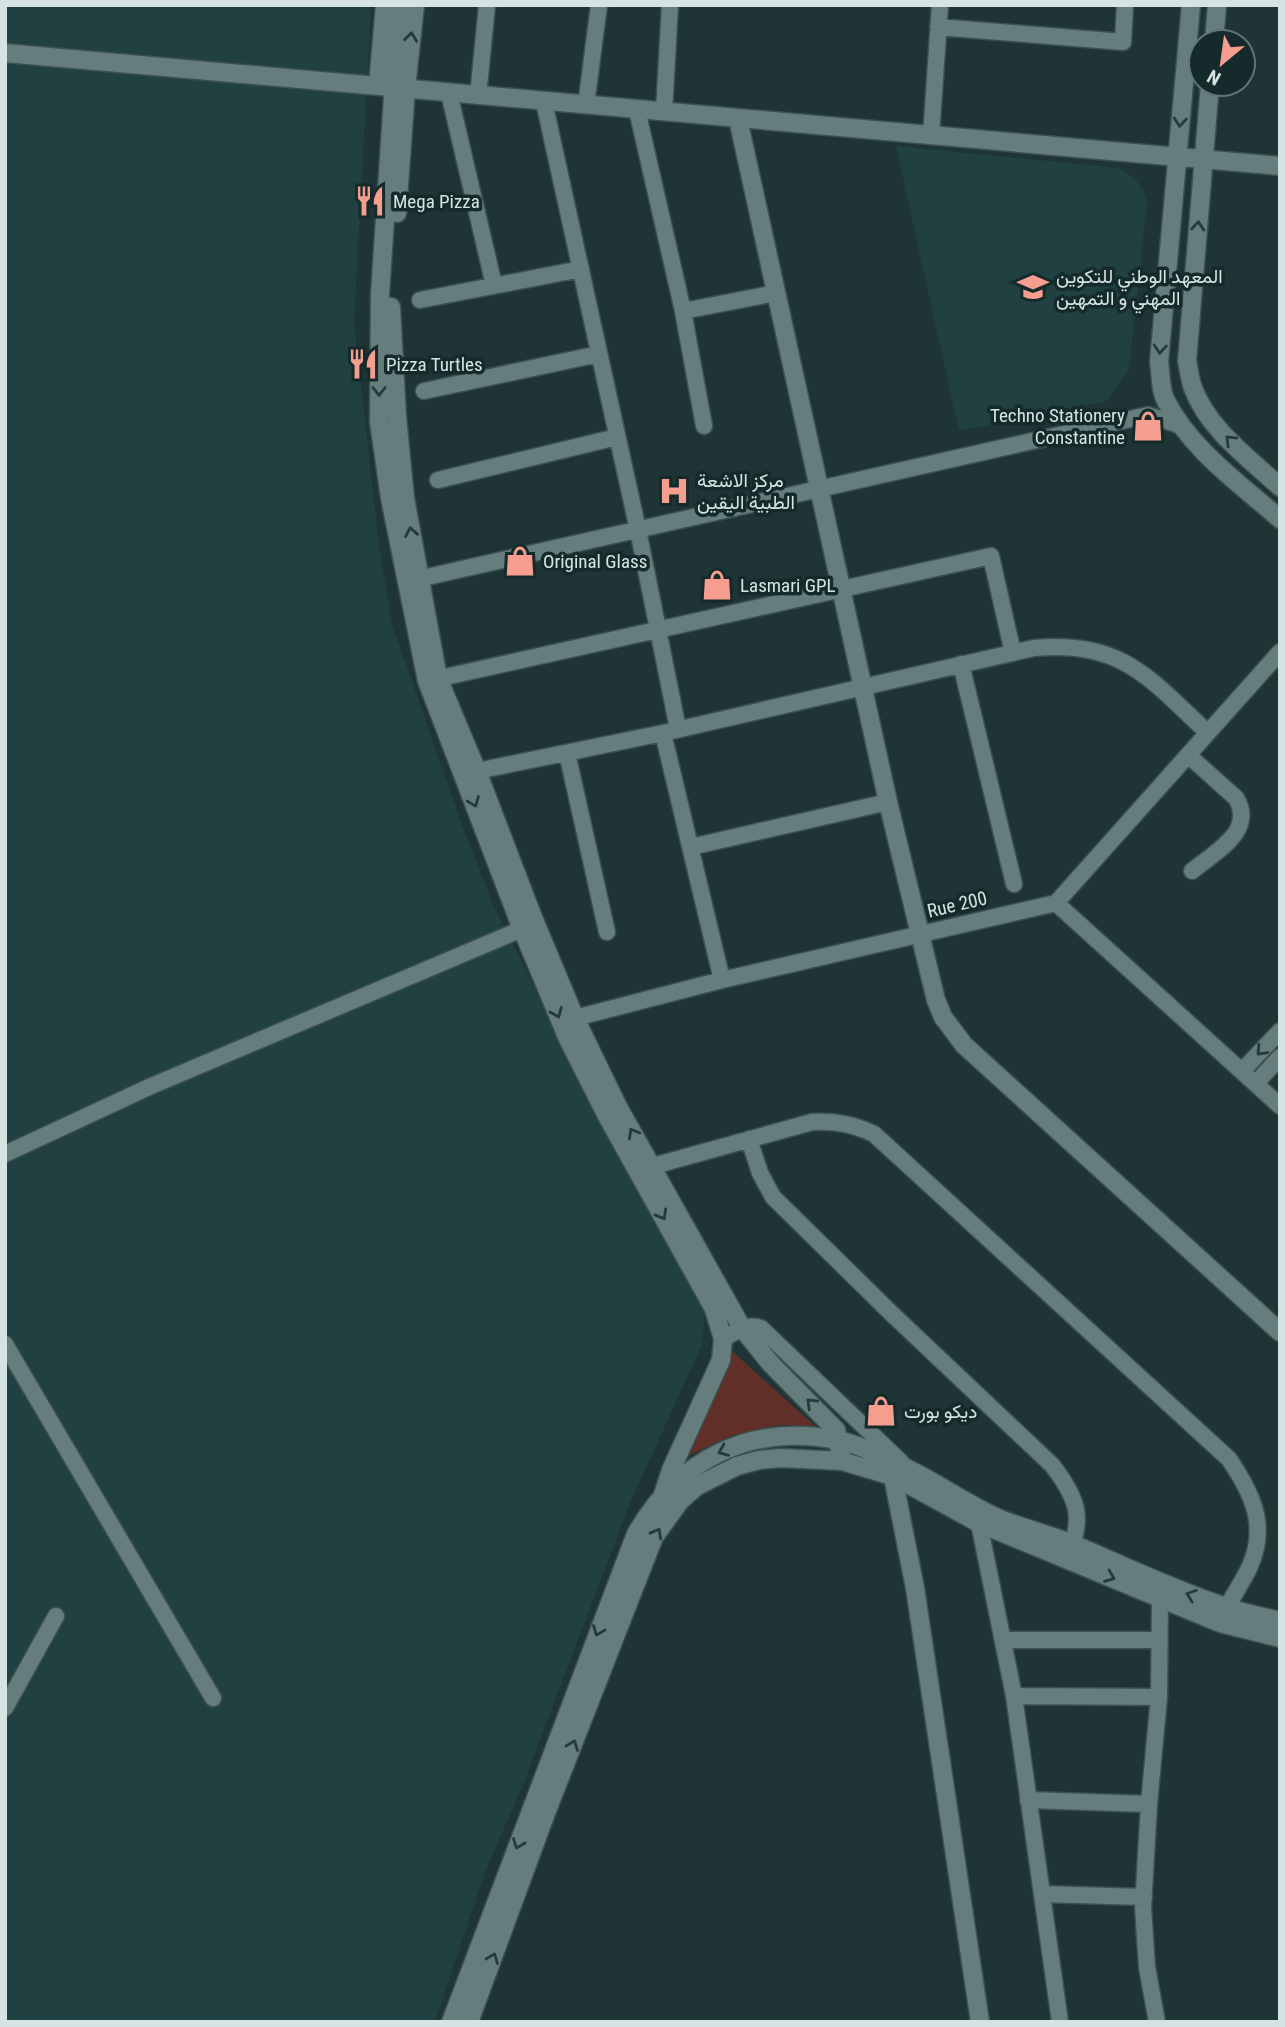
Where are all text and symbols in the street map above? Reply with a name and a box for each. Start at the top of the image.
north arrow [1187,28,1257,98]
one-way arrow [404,31,419,43]
text: N [1203,65,1225,90]
one-way arrow [1173,117,1188,128]
restaurant icon: Mega Pizza [353,184,387,218]
place label: Mega Pizza [393,190,480,213]
one-way arrow [1190,220,1205,231]
place label: المعهد الوطني للتكوين المهني و التمهين [1056,265,1223,314]
school or university icon: المعهد الوطني للتكوين المهني و التمهين [1016,270,1050,304]
one-way arrow [1153,343,1168,354]
restaurant icon: Pizza Turtles [346,347,380,381]
place label: Pizza Turtles [386,353,483,376]
one-way arrow [371,387,387,397]
place label: Techno Stationery Constantine [990,404,1125,449]
shop icon: Techno Stationery Constantine [1131,409,1165,443]
one-way arrow [1225,436,1238,449]
place label: مركز الاشعة الطبية اليقين [697,469,795,514]
hospital icon: مركز الاشعة الطبية اليقين [657,474,691,508]
one-way arrow [405,526,420,538]
shop icon: Original Glass [503,544,537,578]
place label: Original Glass [543,550,647,573]
shop icon: Lasmari GPL [700,568,734,602]
place label: Lasmari GPL [740,574,836,597]
one-way arrow [465,795,479,807]
street label: Rue 200 [925,886,989,923]
one-way arrow [549,1006,563,1018]
one-way arrow [1257,1043,1269,1056]
one-way arrow [629,1128,642,1141]
one-way arrow [654,1208,667,1220]
shop icon: ديكو بورت [864,1394,898,1428]
one-way arrow [806,1398,819,1411]
place label: ديكو بورت [904,1400,977,1423]
one-way arrow [718,1443,730,1457]
one-way arrow [649,1528,662,1541]
one-way arrow [1103,1569,1115,1583]
one-way arrow [1185,1589,1197,1603]
one-way arrow [592,1625,606,1637]
one-way arrow [564,1739,578,1751]
one-way arrow [512,1838,526,1850]
one-way arrow [485,1952,499,1964]

